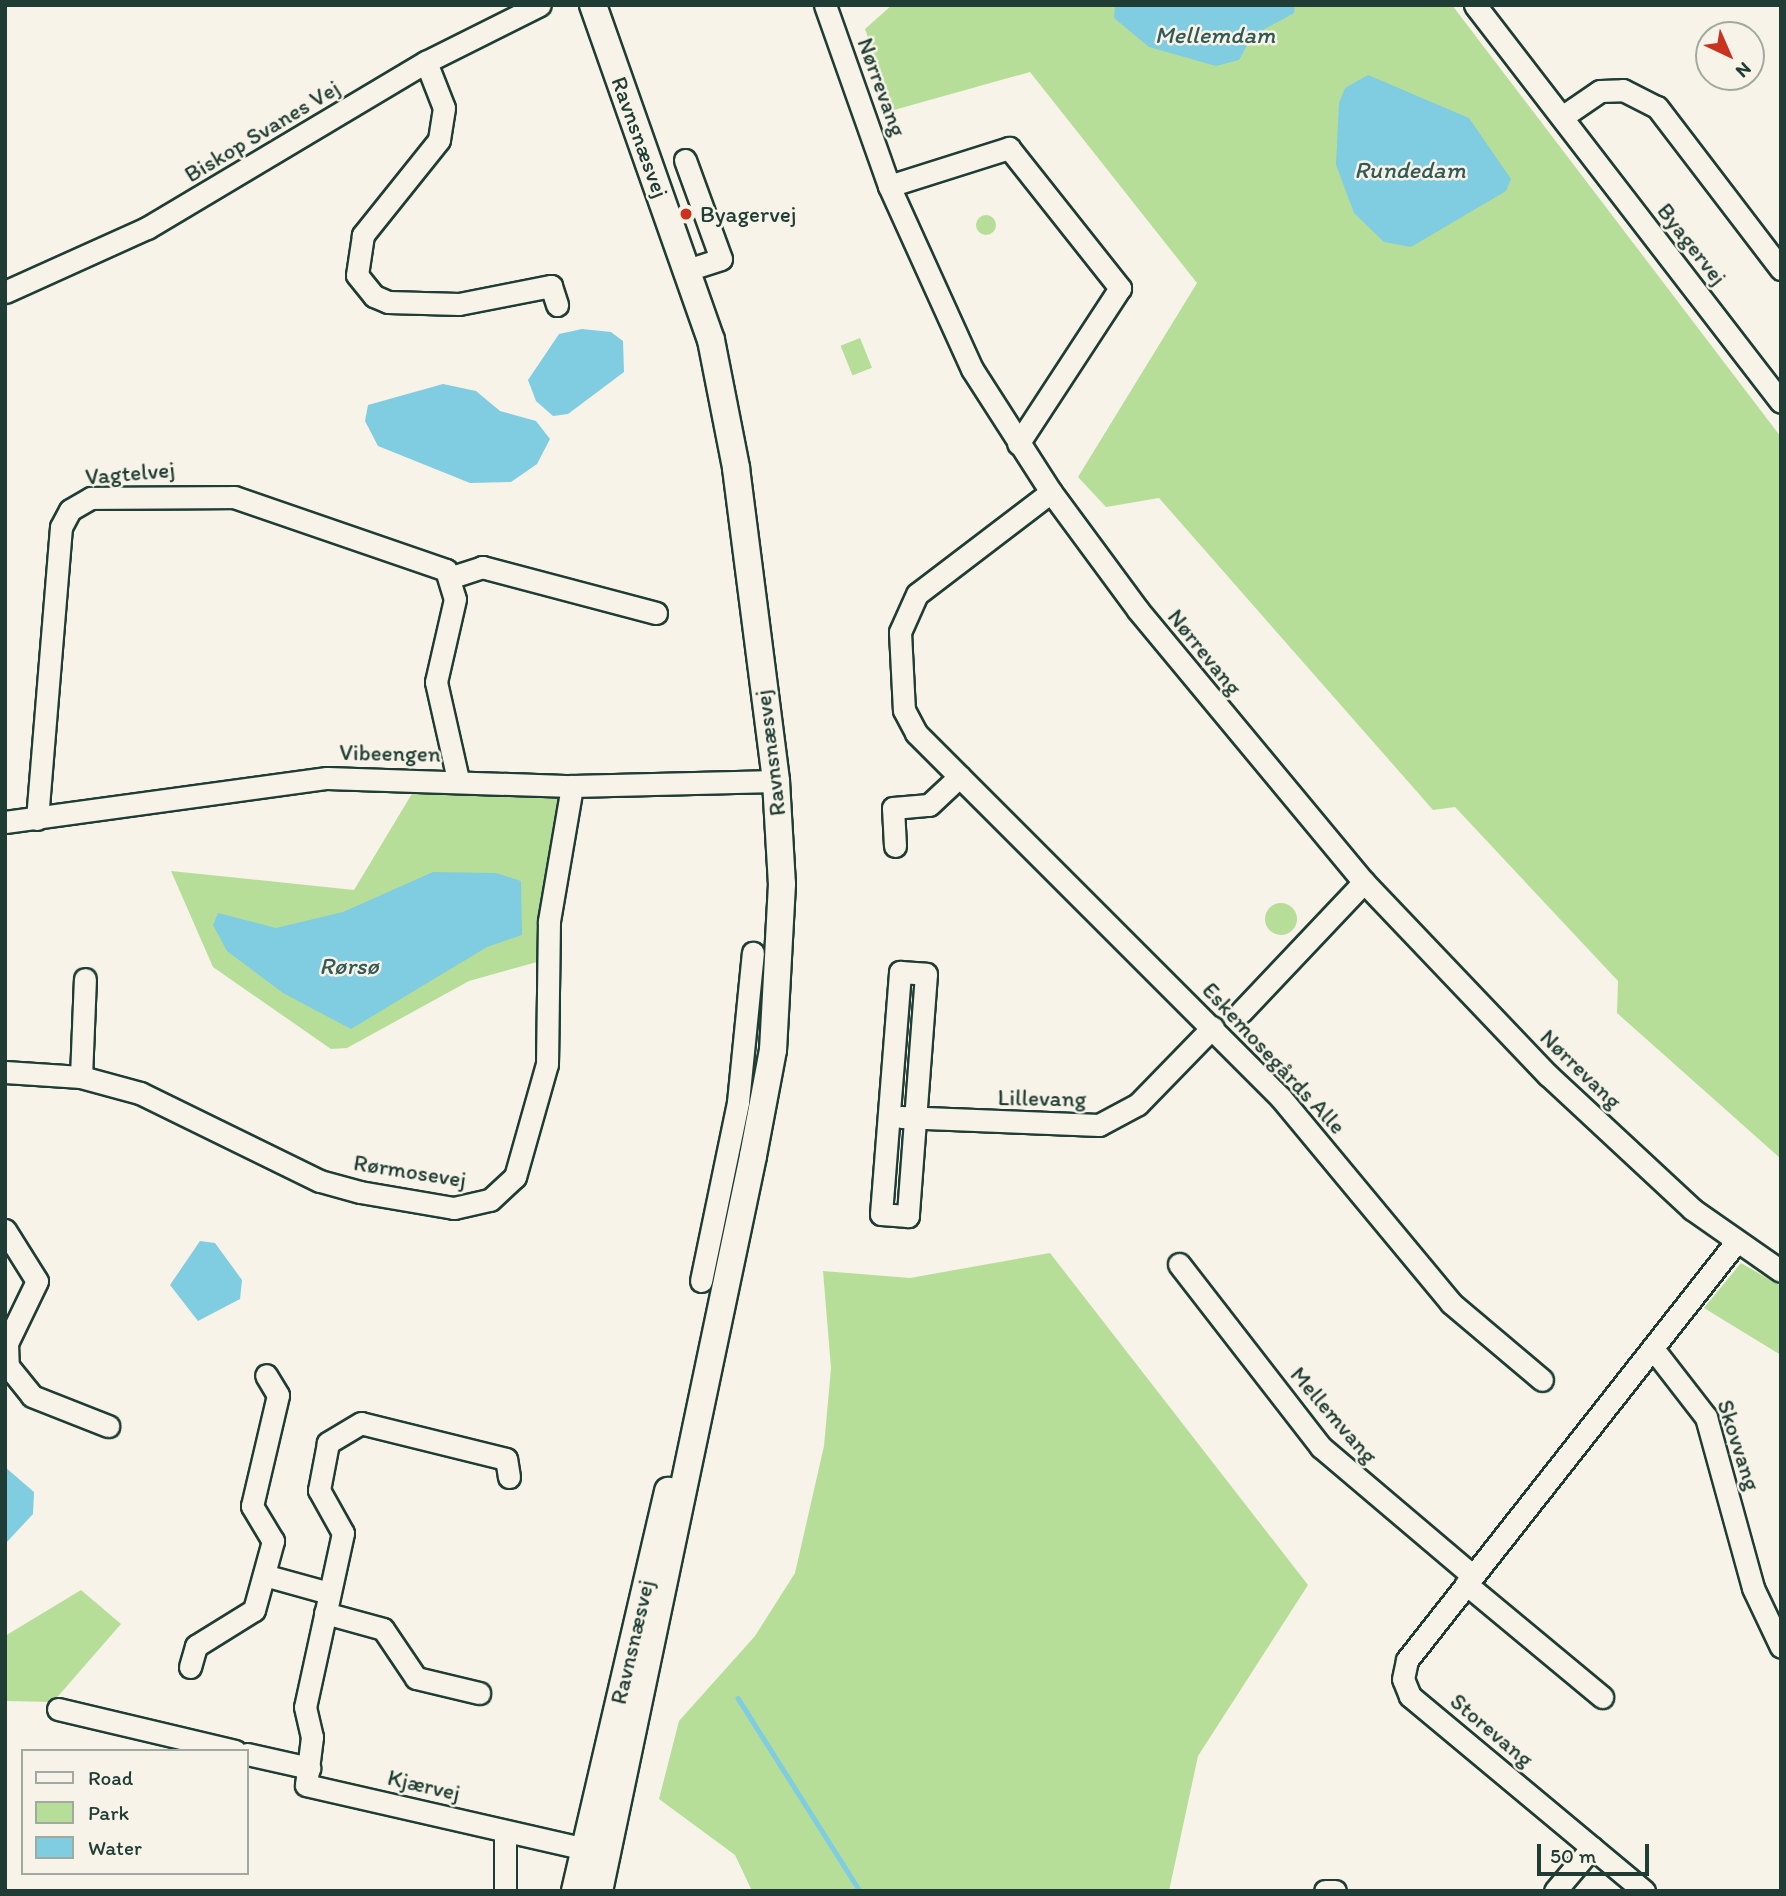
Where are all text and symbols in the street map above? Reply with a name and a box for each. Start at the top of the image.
water label: Mellemdam [1155,21,1275,49]
north arrow [1695,21,1765,91]
street label: Nørrevang [851,34,913,140]
text: N [1731,57,1756,83]
street label: Ravnsnæsvej [605,73,675,201]
street label: Biskop Svanes Vej [180,74,344,188]
water label: Rundedam [1354,156,1466,184]
street label: Byagervej [1651,197,1733,291]
place label: Byagervej [700,200,797,228]
marker: Byagervej [678,206,694,222]
street label: Vagtelvej [84,455,176,491]
street label: Nørrevang [1162,603,1248,701]
street label: Ravnsnæsvej [749,688,791,818]
street label: Vibeengen [339,738,441,768]
water label: Rørsø [319,952,379,980]
street label: Eskemosegårds Alle [1197,976,1351,1140]
street label: Nørrevang [1534,1023,1628,1115]
street label: Lillevang [997,1083,1087,1113]
street label: Rørmosevej [352,1148,468,1194]
street label: Mellemvang [1285,1361,1383,1469]
street label: Skovvang [1711,1396,1767,1494]
street label: Ravnsnæsvej [604,1577,660,1707]
street label: Storevang [1445,1687,1539,1773]
legend [21,1749,248,1875]
street label: Kjærvej [385,1763,463,1807]
text: Road [88,1765,133,1790]
text: Park [88,1800,129,1825]
scale bar [1541,1829,1653,1873]
text: Water [88,1835,142,1860]
text: 50 m [1550,1843,1596,1868]

